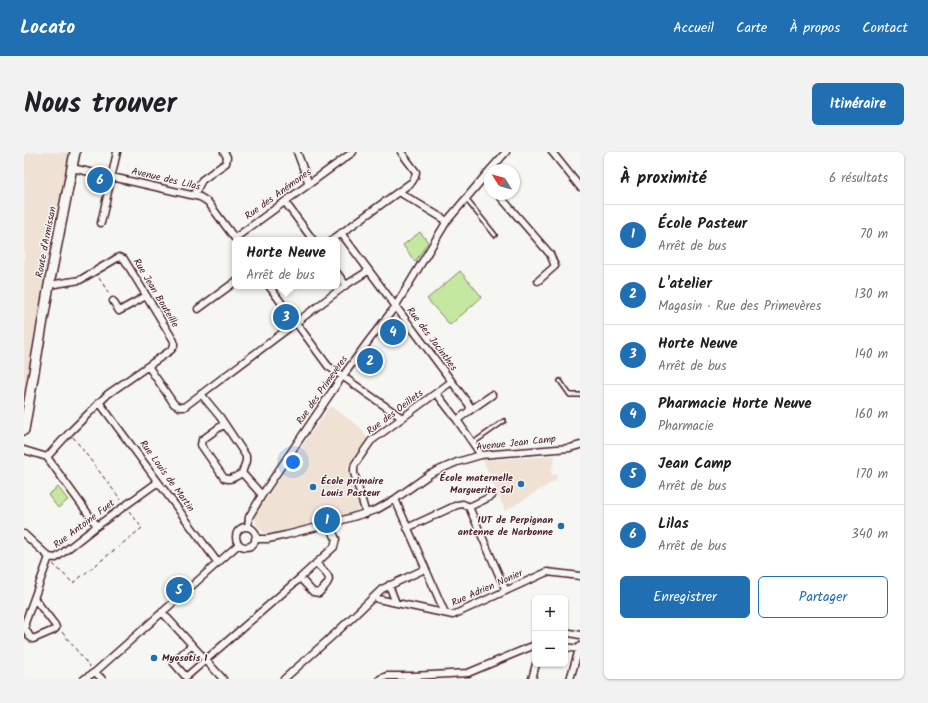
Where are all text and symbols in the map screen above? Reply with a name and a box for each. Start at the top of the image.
text: Locato [20,13,75,43]
text: Accueil [673,17,714,39]
text: Carte [736,17,767,39]
text: À propos [789,17,840,39]
text: Contact [862,17,908,39]
text: Nous trouver [24,82,177,127]
button: Itinéraire [812,83,904,125]
street label: Avenue des Lilas [130,163,203,195]
street label: Rue des Anémones [241,164,315,224]
north arrow [484,164,520,200]
pin: 6 [87,165,113,195]
text: À proximité [620,165,707,192]
text: 6 résultats [829,168,888,189]
street label: Route d'Armissan [31,205,61,279]
text: École Pasteur [658,212,747,236]
text: 1 [631,224,635,245]
text: 70 m [860,224,888,245]
text: Arrêt de bus [658,236,727,257]
popup [232,237,340,289]
text: Horte Neuve [246,241,326,265]
street label: Rue Jean Bouteille [129,255,183,331]
text: Arrêt de bus [246,265,315,286]
text: L'atelier [658,272,712,296]
text: 2 [629,284,637,305]
text: 130 m [854,284,888,305]
text: Magasin · Rue des Primevères [658,296,821,317]
pin: 3 [273,302,299,332]
street label: Rue des Jacinthes [403,304,462,375]
pin: 4 [380,317,406,347]
text: Horte Neuve [658,332,738,356]
text: 3 [629,344,637,365]
text: 140 m [855,344,888,365]
pin: 2 [357,346,383,376]
street label: Rue des Primevères [292,352,352,428]
text: Arrêt de bus [658,356,727,377]
street label: Rue des Oeillets [363,385,427,439]
text: Pharmacie Horte Neuve [658,392,812,416]
text: 4 [629,404,637,425]
text: 160 m [855,404,888,425]
text: Pharmacie [658,416,714,437]
street label: Avenue Jean Camp [475,431,557,455]
street label: Rue Louis de Martin [135,437,199,515]
your location [283,452,303,472]
text: Jean Camp [658,452,732,476]
text: 5 [630,464,636,485]
text: 170 m [856,464,888,485]
place label: École maternelle Marguerite Sol [440,470,513,498]
place label: École primaire Louis Pasteur [321,473,383,501]
text: Arrêt de bus [658,476,727,497]
marker: École maternelle Marguerite Sol [516,479,526,489]
marker: École primaire Louis Pasteur [308,482,318,492]
street label: Rue Antoine Fuet [50,495,118,553]
pin: 1 [314,505,340,535]
place label: IUT de Perpignan antenne de Narbonne [458,512,553,540]
text: Lilas [658,512,689,536]
marker: IUT de Perpignan antenne de Narbonne [556,521,566,531]
text: 6 [629,524,637,545]
text: 340 m [851,524,888,545]
text: Arrêt de bus [658,536,727,557]
street label: Rue Adrien Nonier [449,565,526,611]
pin: 5 [166,575,192,605]
button: Enregistrer [620,576,750,618]
button: Partager [758,576,888,618]
map controls [532,595,568,667]
button: + [532,595,568,631]
button: − [532,631,568,667]
place label: Myosotis 1 [162,650,207,666]
marker: Myosotis 1 [149,653,159,663]

